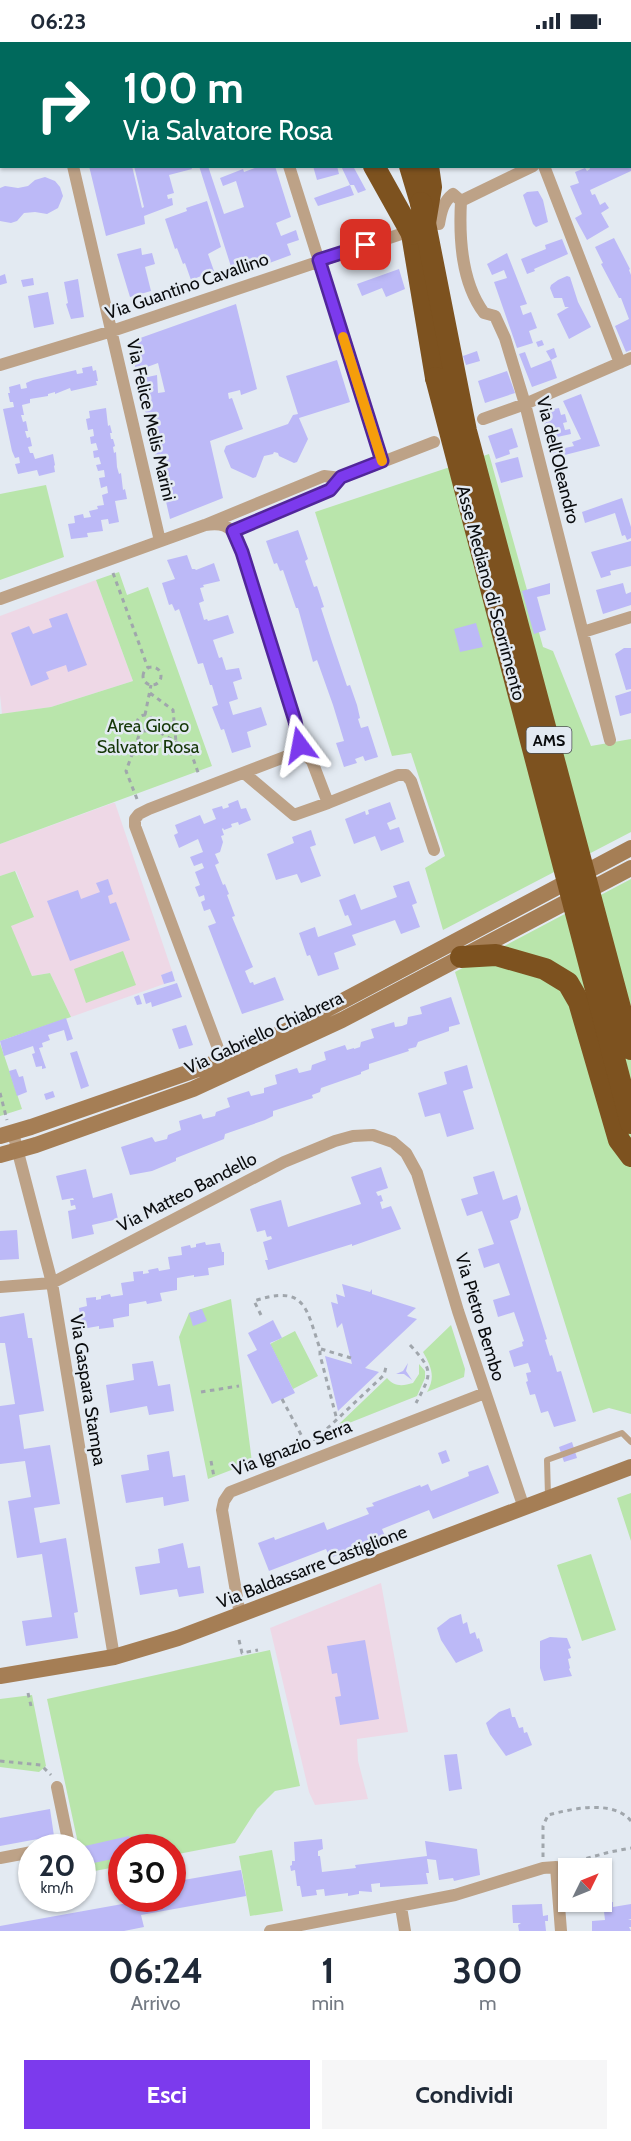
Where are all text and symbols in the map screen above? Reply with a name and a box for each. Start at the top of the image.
text: 06:23 [30,8,86,35]
text: 100 m [123,62,244,114]
icon: right [24,66,102,144]
text: Via Salvatore Rosa [123,114,333,147]
pin [340,219,391,270]
icon: arrive [349,228,382,261]
street label: Via Guantino Cavallino [102,248,272,324]
street label: Via Felice Melis Marini [122,337,180,503]
street label: Via dell'Oleandro [532,394,584,526]
street label: Asse Mediano di Scorrimento [452,483,530,703]
position arrow [268,713,332,777]
park label: Area Gioco Salvator Rosa [97,715,200,758]
road number: AMS [526,727,572,753]
street label: Via Gabriello Chiabrera [181,986,347,1079]
street label: Via Matteo Bandello [114,1147,260,1237]
street label: Via Pietro Bembo [450,1250,510,1384]
street label: Via Gaspara Stampa [65,1313,111,1468]
street label: Via Ignazio Serra [229,1415,355,1481]
street label: Via Baldassarre Castiglione [214,1521,410,1613]
speed limit sign: 30 [108,1834,186,1912]
text: 20 [38,1847,76,1884]
north arrow [558,1858,612,1912]
map controls [558,1858,612,1912]
text: km/h [41,1879,73,1897]
text: 06:24 [108,1948,203,1992]
text: 1 [321,1948,335,1992]
text: 300 [453,1948,523,1992]
text: Arrivo [131,1991,181,2015]
text: min [311,1991,344,2015]
text: m [479,1991,496,2015]
button: Esci [24,2060,310,2129]
button: Condividi [322,2060,607,2129]

